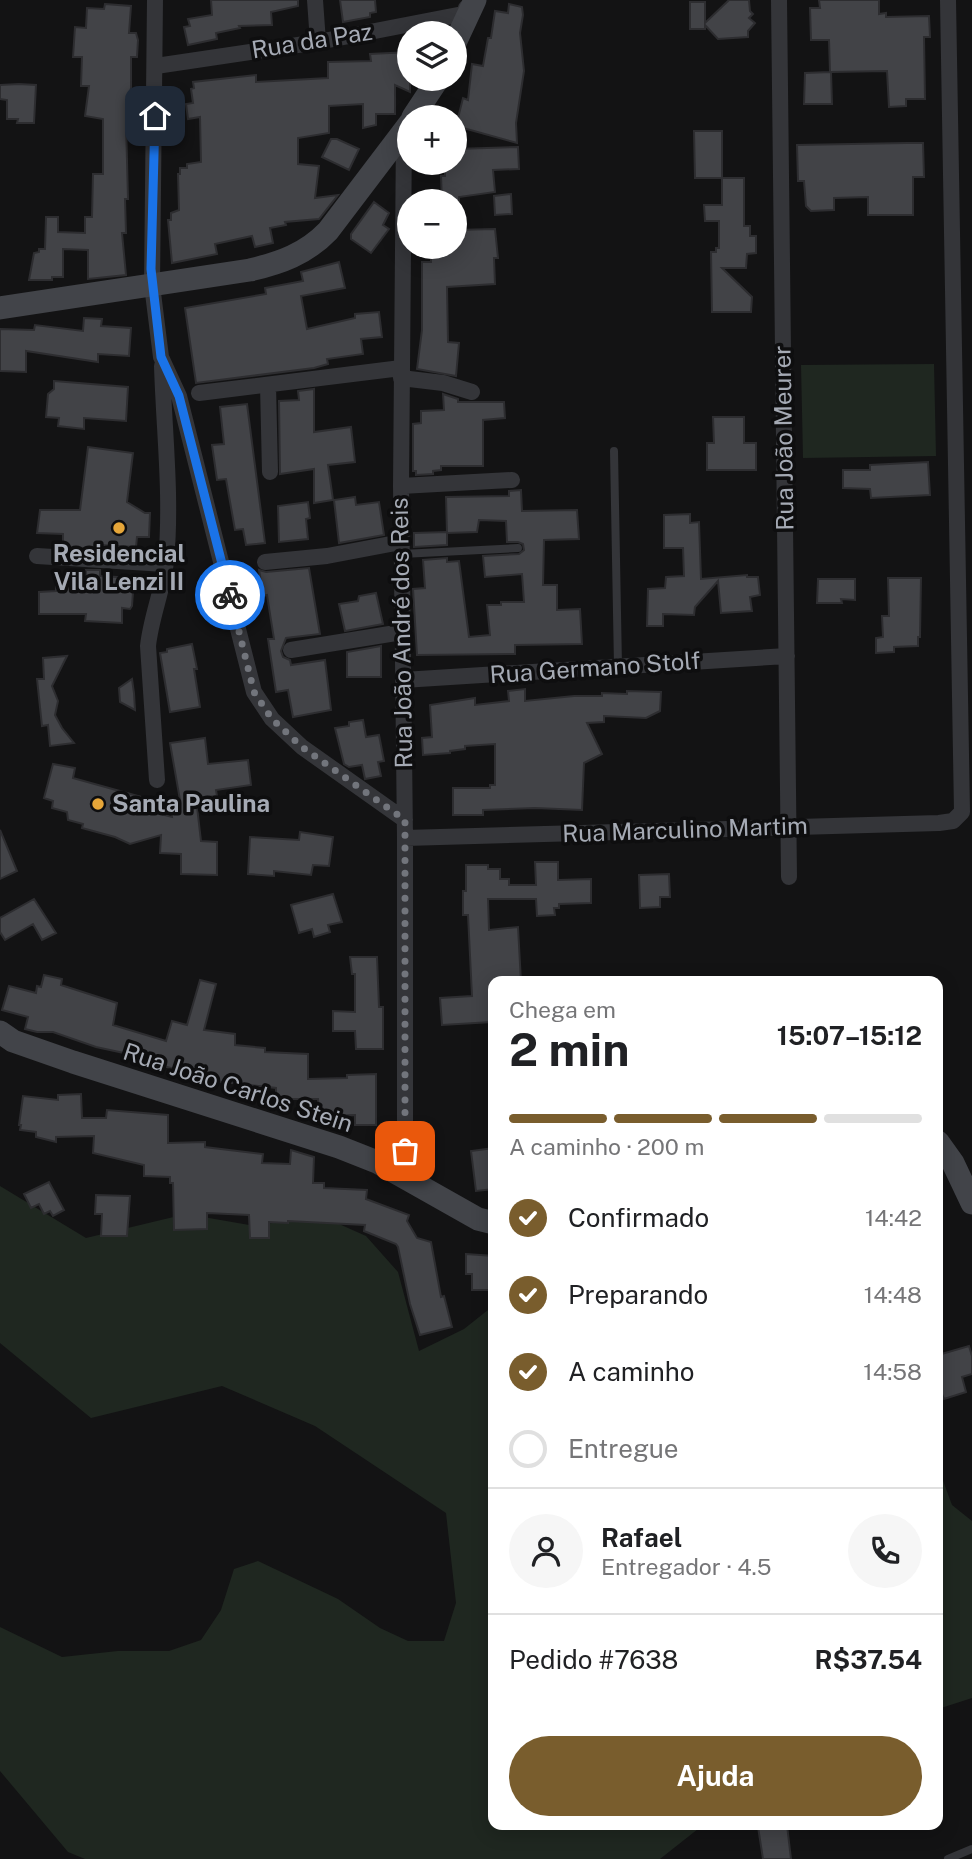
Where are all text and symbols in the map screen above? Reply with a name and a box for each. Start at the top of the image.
street label: Rua da Paz [249,17,374,63]
map controls [397,21,467,259]
button: layers [397,21,467,91]
pin [125,86,185,146]
icon: home [136,97,174,135]
button: + [397,105,467,175]
button: − [397,189,467,259]
street label: Rua João Meurer [767,345,799,531]
street label: Rua João André dos Reis [385,497,417,769]
marker: Residencial Vila Lenzi II [111,520,127,536]
place label: Residencial Vila Lenzi II [53,539,185,595]
courier [195,560,265,630]
icon: bike [211,576,249,614]
street label: Rua Germano Stolf [489,646,701,688]
place label: Santa Paulina [112,789,270,817]
marker: Santa Paulina [90,796,106,812]
street label: Rua Marculino Martim [562,811,808,847]
text: Chega em [509,996,616,1023]
text: 15:07–15:12 [777,1020,922,1051]
text: 2 min [509,1022,629,1076]
street label: Rua João Carlos Stein [120,1037,357,1137]
pin [375,1121,435,1181]
icon: bag [386,1132,424,1170]
text: A caminho · 200 m [509,1133,704,1160]
icon: check [509,1199,547,1237]
text: Confirmado [568,1202,709,1233]
text: 14:42 [865,1204,922,1231]
icon: check [509,1276,547,1314]
text: Preparando [568,1279,708,1310]
text: 14:48 [864,1281,922,1308]
icon: check [509,1353,547,1391]
text: A caminho [568,1356,695,1387]
text: 14:58 [863,1358,922,1385]
text: Entregue [568,1433,679,1464]
button: person [509,1514,583,1588]
button: phone [848,1514,922,1588]
text: Rafael [601,1522,682,1553]
text: Entregador · 4.5 [601,1553,772,1580]
text: Pedido #7638 [509,1644,678,1675]
text: R$37.54 [814,1644,922,1675]
button: Ajuda [509,1736,922,1816]

